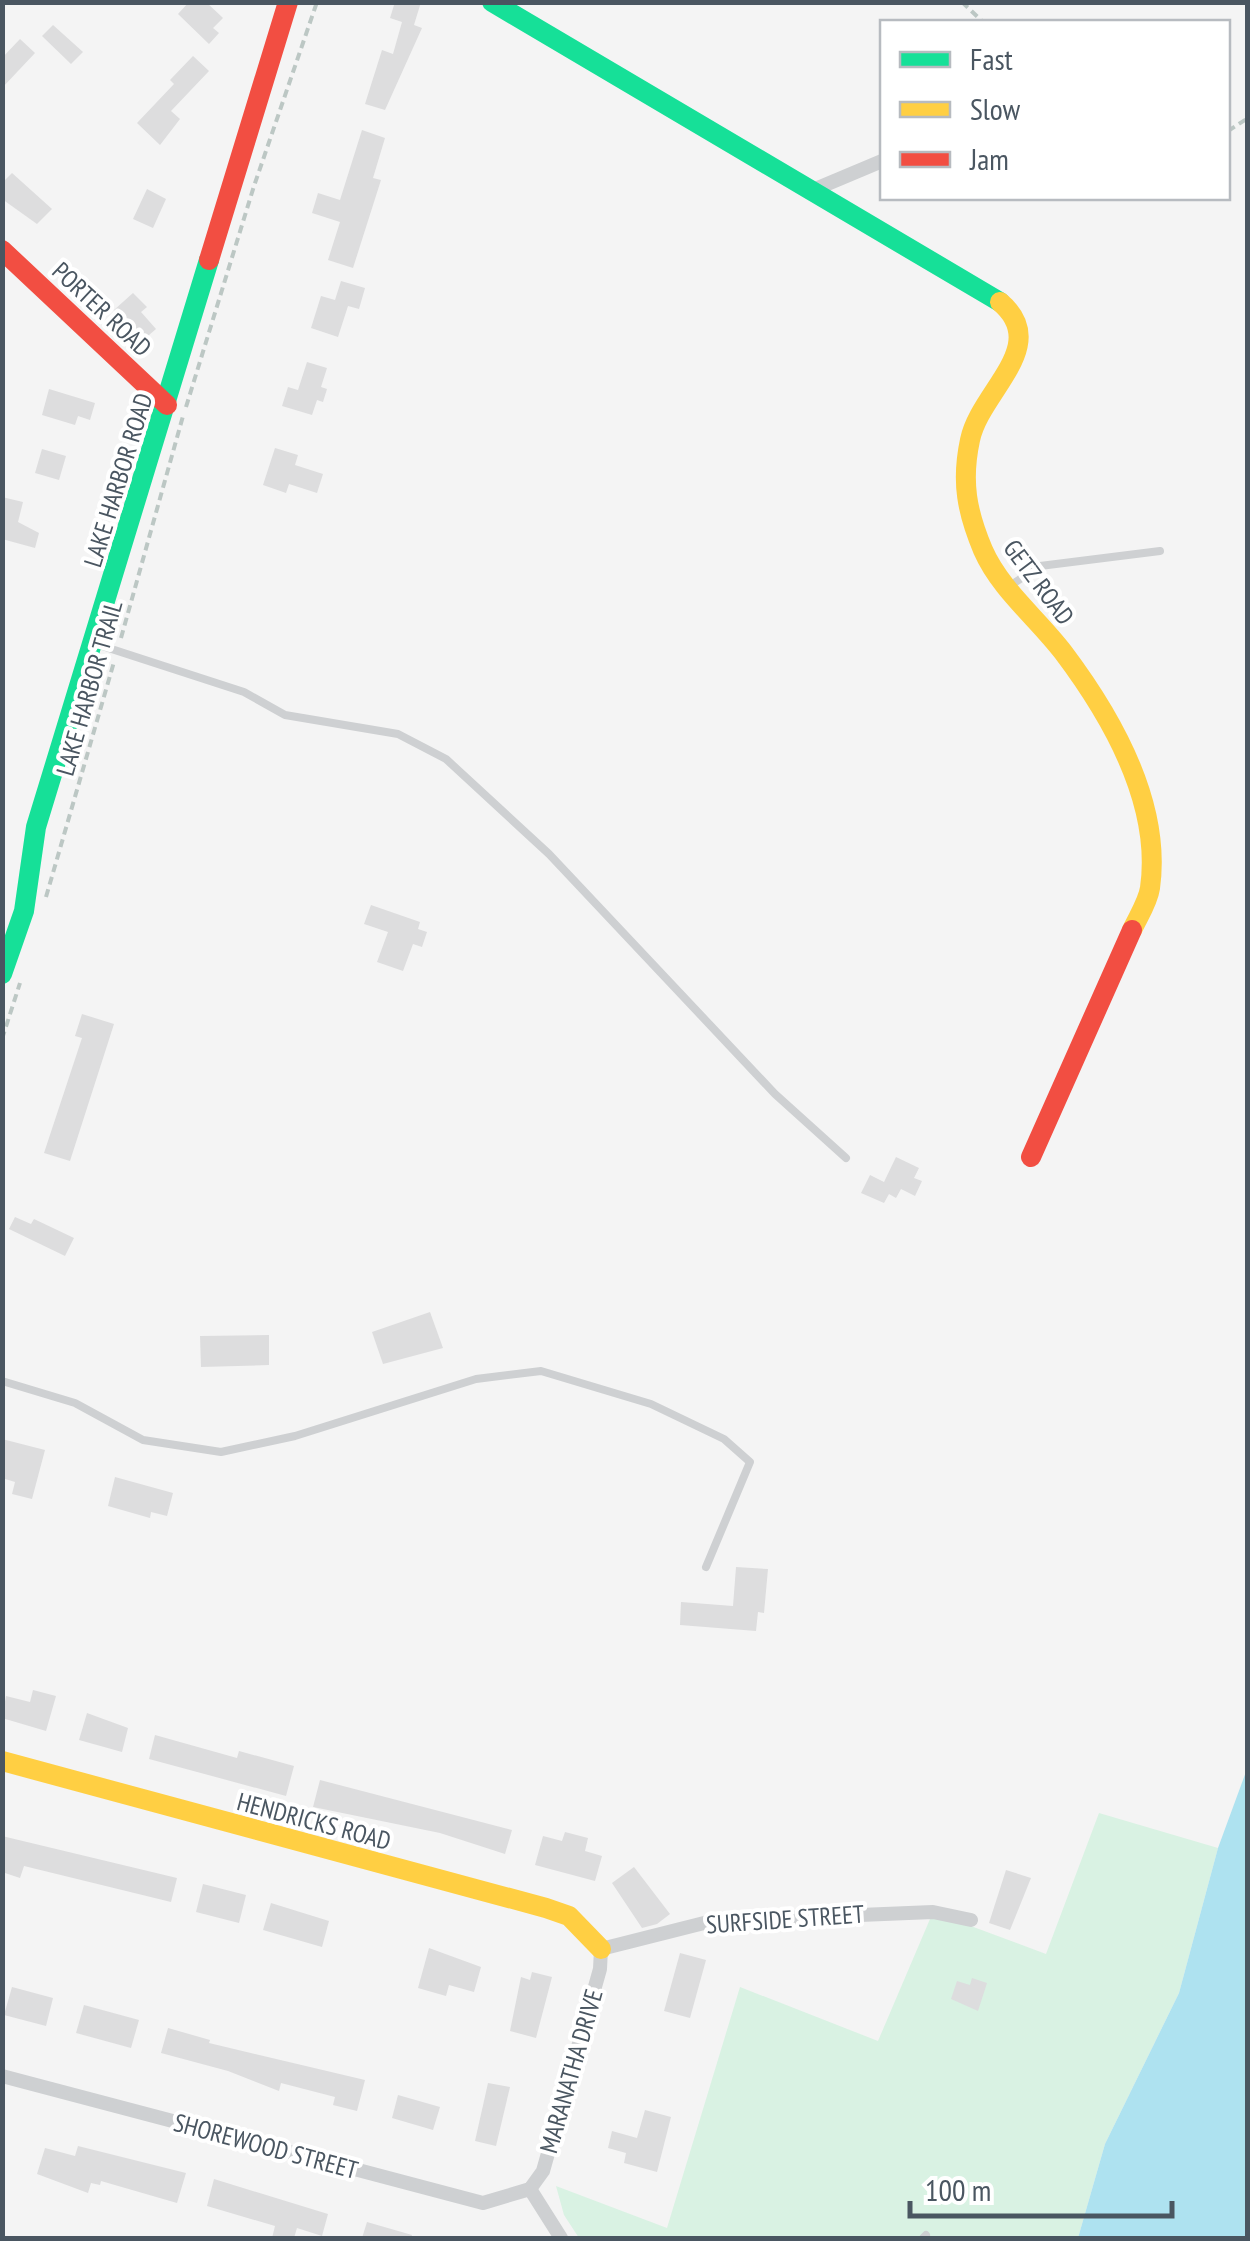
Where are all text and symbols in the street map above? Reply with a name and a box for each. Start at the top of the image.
legend [880,20,1230,200]
text: Fast [970,39,1014,78]
text: Slow [970,89,1021,128]
text: Jam [969,139,1009,178]
street label: PORTER ROAD [46,255,158,363]
street label: LAKE HARBOR ROAD [76,389,160,571]
street label: GETZ ROAD [997,533,1081,631]
street label: LAKE HARBOR TRAIL [49,596,129,779]
street label: HENDRICKS ROAD [234,1785,394,1857]
street label: SURFSIDE STREET [705,1898,865,1940]
street label: MARANATHA DRIVE [532,1985,610,2157]
street label: SHOREWOOD STREET [170,2106,362,2186]
scale bar [910,2156,1172,2218]
text: 100 m [925,2170,991,2209]

